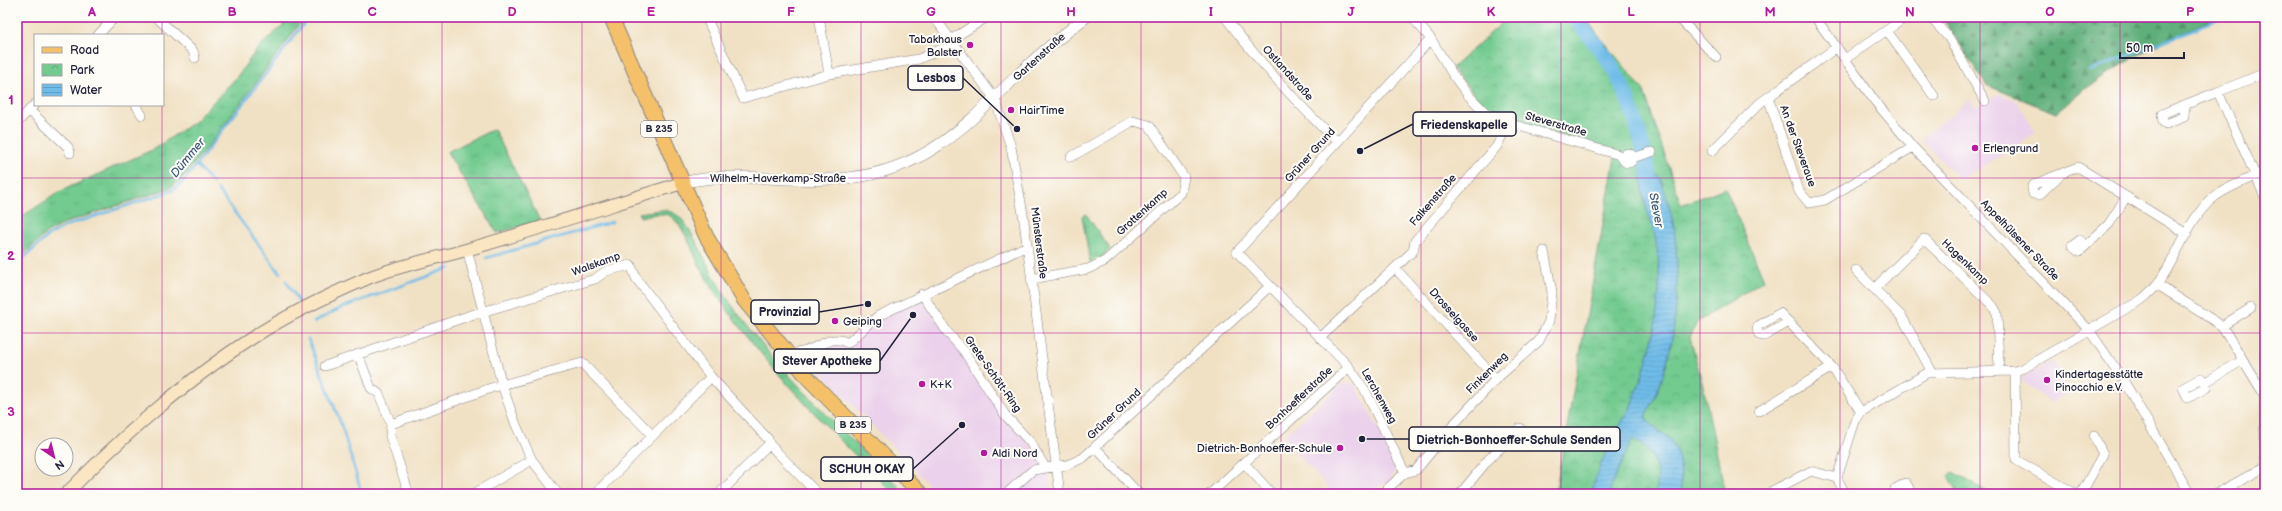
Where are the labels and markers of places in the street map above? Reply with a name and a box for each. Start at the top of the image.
place label: Tabakhaus Balster [909,33,963,59]
marker: Tabakhaus Balster [965,40,975,50]
callout: Lesbos [908,66,963,90]
place label: HairTime [1019,104,1065,117]
marker: HairTime [1006,105,1016,115]
callout: Friedenskapelle [1413,112,1516,136]
place label: Erlengrund [1983,142,2038,155]
marker: Erlengrund [1970,143,1980,153]
callout: Provinzial [751,300,819,324]
place label: Geiping [843,315,882,328]
marker: Geiping [830,316,840,326]
callout: Stever Apotheke [774,349,880,373]
place label: Kindertagesstätte Pinocchio e.V. [2055,368,2144,394]
marker: Kindertagesstätte Pinocchio e.V. [2042,375,2052,385]
place label: K+K [930,378,952,391]
marker: K+K [917,379,927,389]
callout: Dietrich-Bonhoeffer-Schule Senden [1409,427,1620,451]
place label: Dietrich-Bonhoeffer-Schule [1197,442,1332,455]
marker: Dietrich-Bonhoeffer-Schule [1335,443,1345,453]
place label: Aldi Nord [992,447,1038,460]
marker: Aldi Nord [979,448,989,458]
callout: SCHUH OKAY [821,457,913,481]

